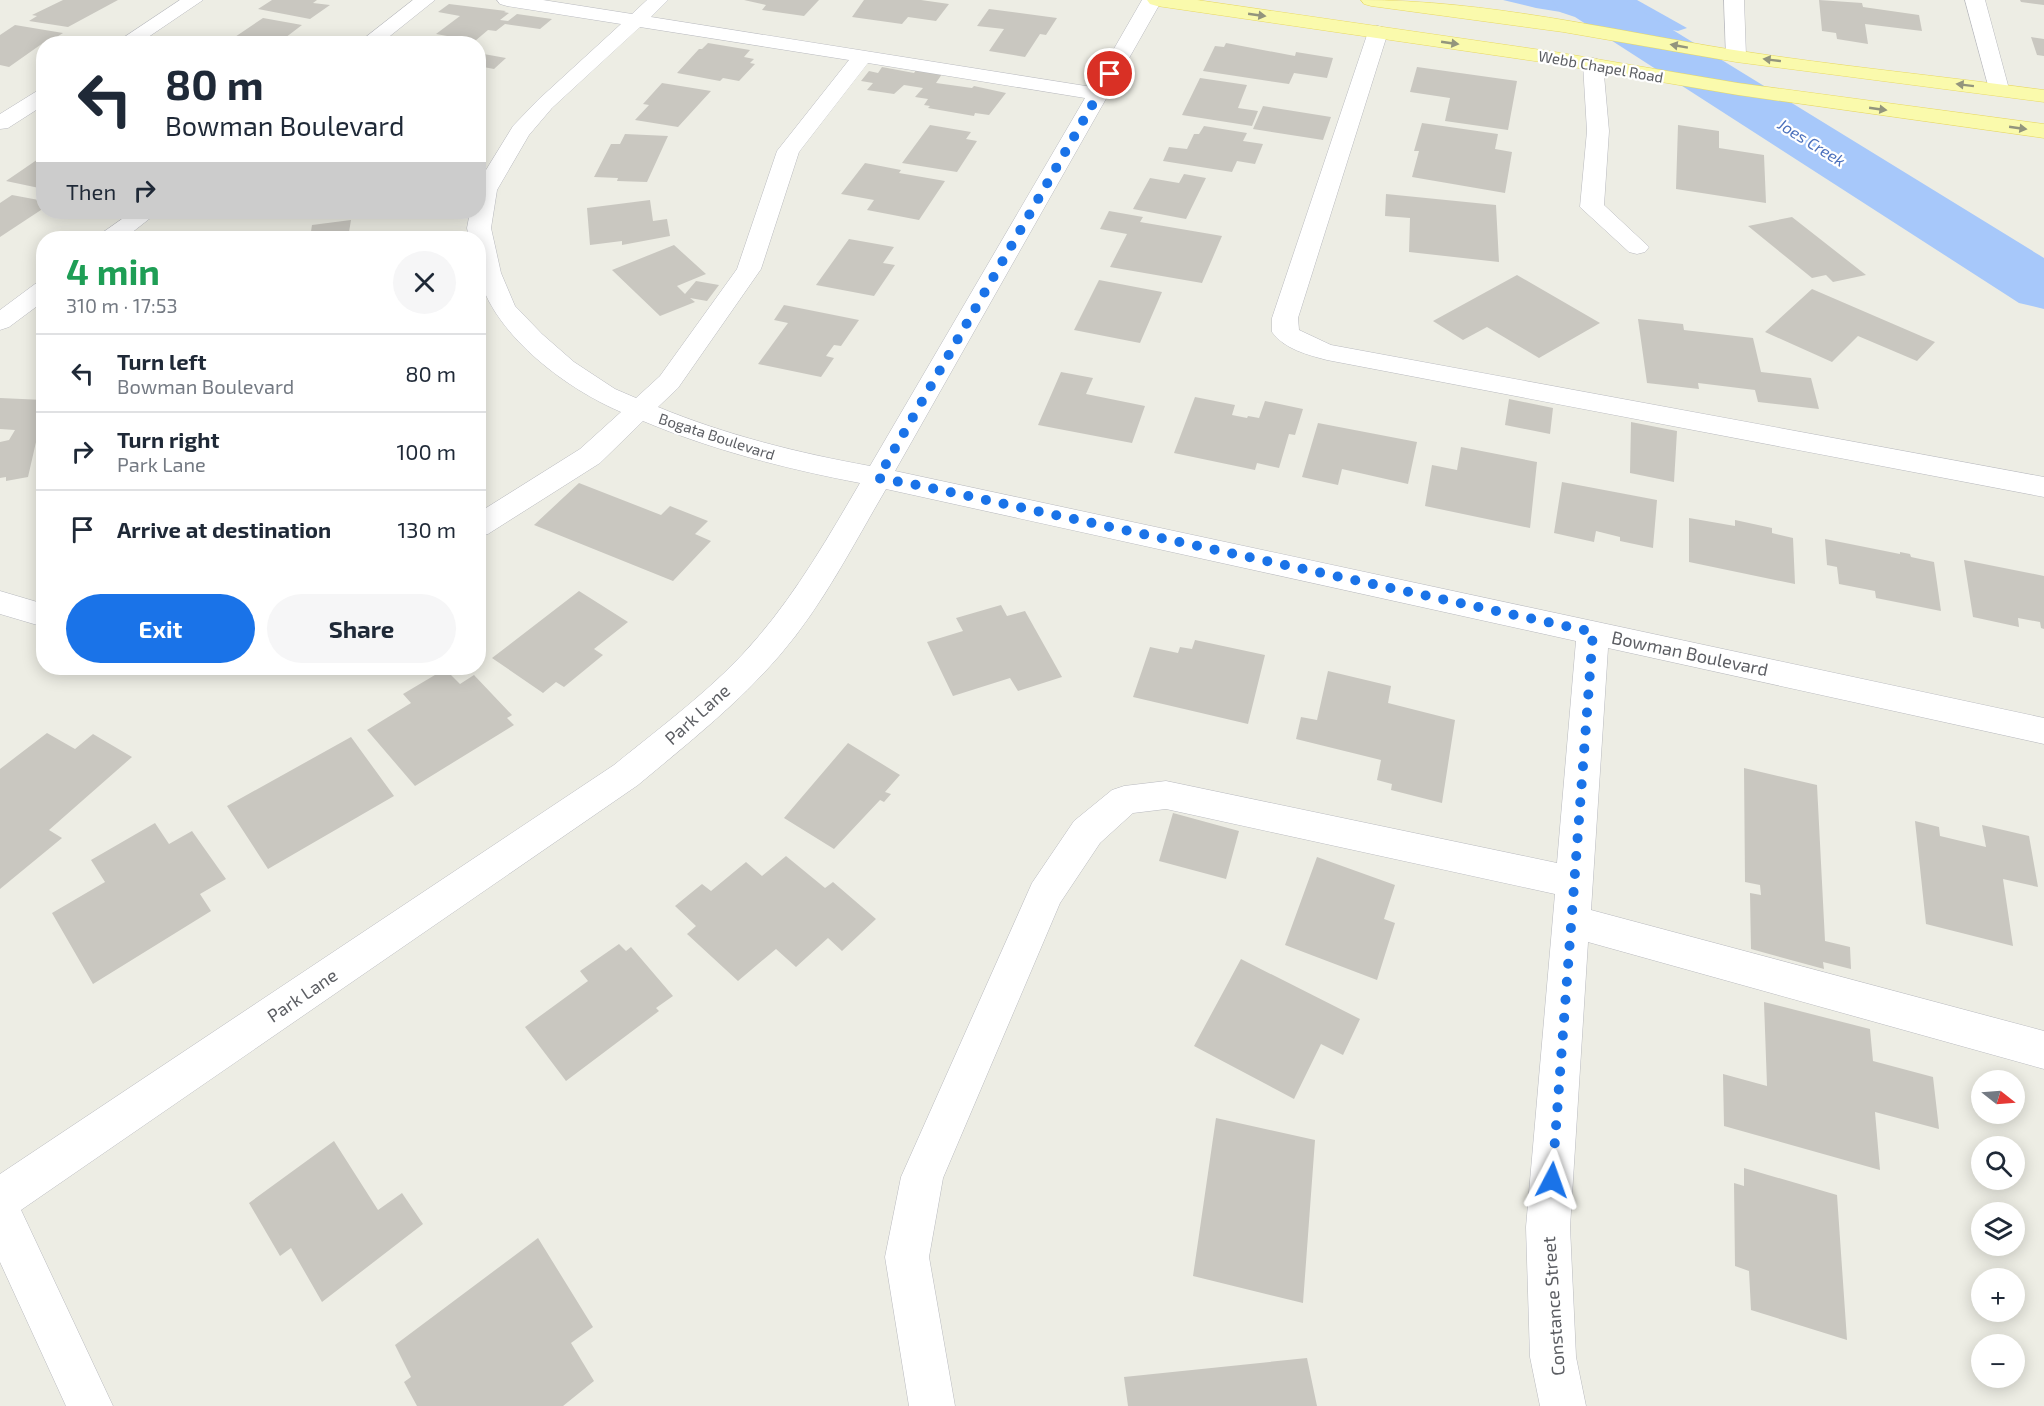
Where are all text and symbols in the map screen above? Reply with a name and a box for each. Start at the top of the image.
one-way arrow [1247,10,1266,19]
one-way arrow [1440,38,1459,47]
one-way arrow [1669,41,1688,50]
street label: Webb Chapel Road [1537,46,1665,86]
pin [1084,48,1135,99]
one-way arrow [1762,55,1781,65]
icon: arrive [1093,57,1126,90]
text: 80 m [165,58,264,108]
icon: left [66,60,144,138]
one-way arrow [1956,80,1975,90]
one-way arrow [1868,104,1887,113]
text: Bowman Boulevard [165,109,404,141]
water label: Joes Creek [1774,113,1849,170]
one-way arrow [2009,123,2028,132]
icon: right [128,174,161,207]
text: Then [66,178,116,204]
text: 4 min [66,249,160,292]
button: close [393,251,456,314]
text: 310 m · 17:53 [66,293,178,317]
text: Turn left [117,348,206,374]
icon: left [66,357,99,390]
text: 80 m [405,360,456,386]
text: Bowman Boulevard [117,374,294,398]
street label: Bogata Boulevard [657,409,777,463]
text: Turn right [117,426,219,452]
icon: right [66,435,99,468]
text: 100 m [397,438,456,464]
text: Park Lane [117,452,206,476]
icon: arrive [66,513,99,546]
text: Arrive at destination [117,516,331,542]
text: 130 m [398,516,456,542]
button: Exit [66,594,255,663]
button: Share [267,594,456,663]
street label: Bowman Boulevard [1610,626,1770,680]
street label: Park Lane [660,679,734,749]
street label: Park Lane [263,964,341,1026]
north arrow [1971,1070,2025,1124]
map controls [1971,1070,2025,1388]
button: search [1971,1136,2025,1190]
position arrow [1520,1148,1584,1212]
button: layers [1971,1202,2025,1256]
street label: Constance Street [1537,1235,1569,1376]
button: + [1971,1268,2025,1322]
button: − [1971,1334,2025,1388]

